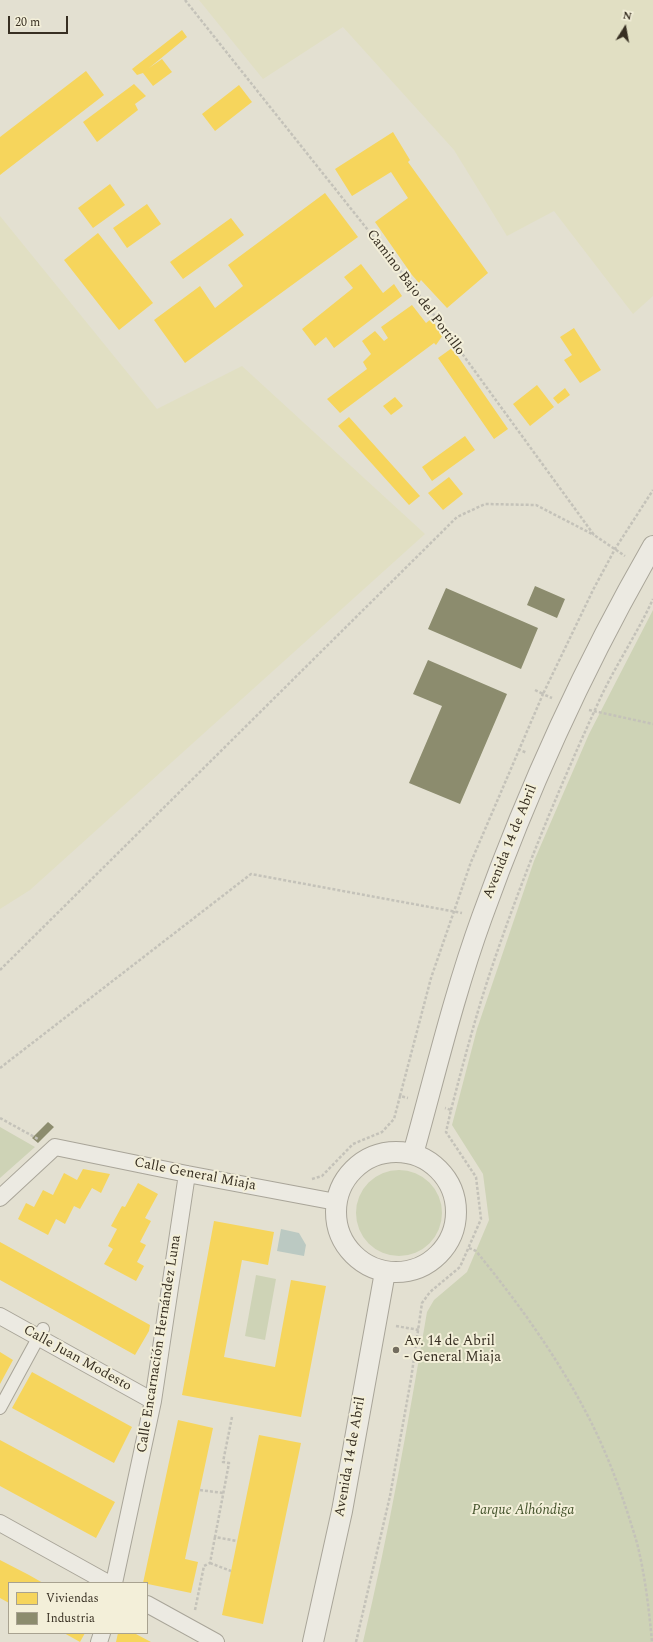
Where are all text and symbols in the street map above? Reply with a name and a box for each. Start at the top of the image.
text: N [621,7,633,25]
scale bar [10,8,70,34]
north arrow [605,8,645,48]
text: 20 m [15,13,40,32]
street label: Camino Bajo del Portillo [362,227,468,359]
street label: Avenida 14 de Abril [480,782,542,902]
street label: Calle General Miaja [133,1155,257,1195]
street label: Calle Encarnación Hernández Luna [134,1234,186,1454]
street label: Calle Juan Modesto [20,1322,134,1396]
place label: Av. 14 de Abril - General Miaja [404,1334,501,1366]
marker: Av. 14 de Abril - General Miaja [391,1345,401,1355]
street label: Avenida 14 de Abril [332,1396,370,1518]
park label: Parque Alhóndiga [472,1503,574,1519]
legend [8,1582,148,1634]
text: Viviendas [46,1589,99,1608]
text: Industria [46,1609,95,1628]

